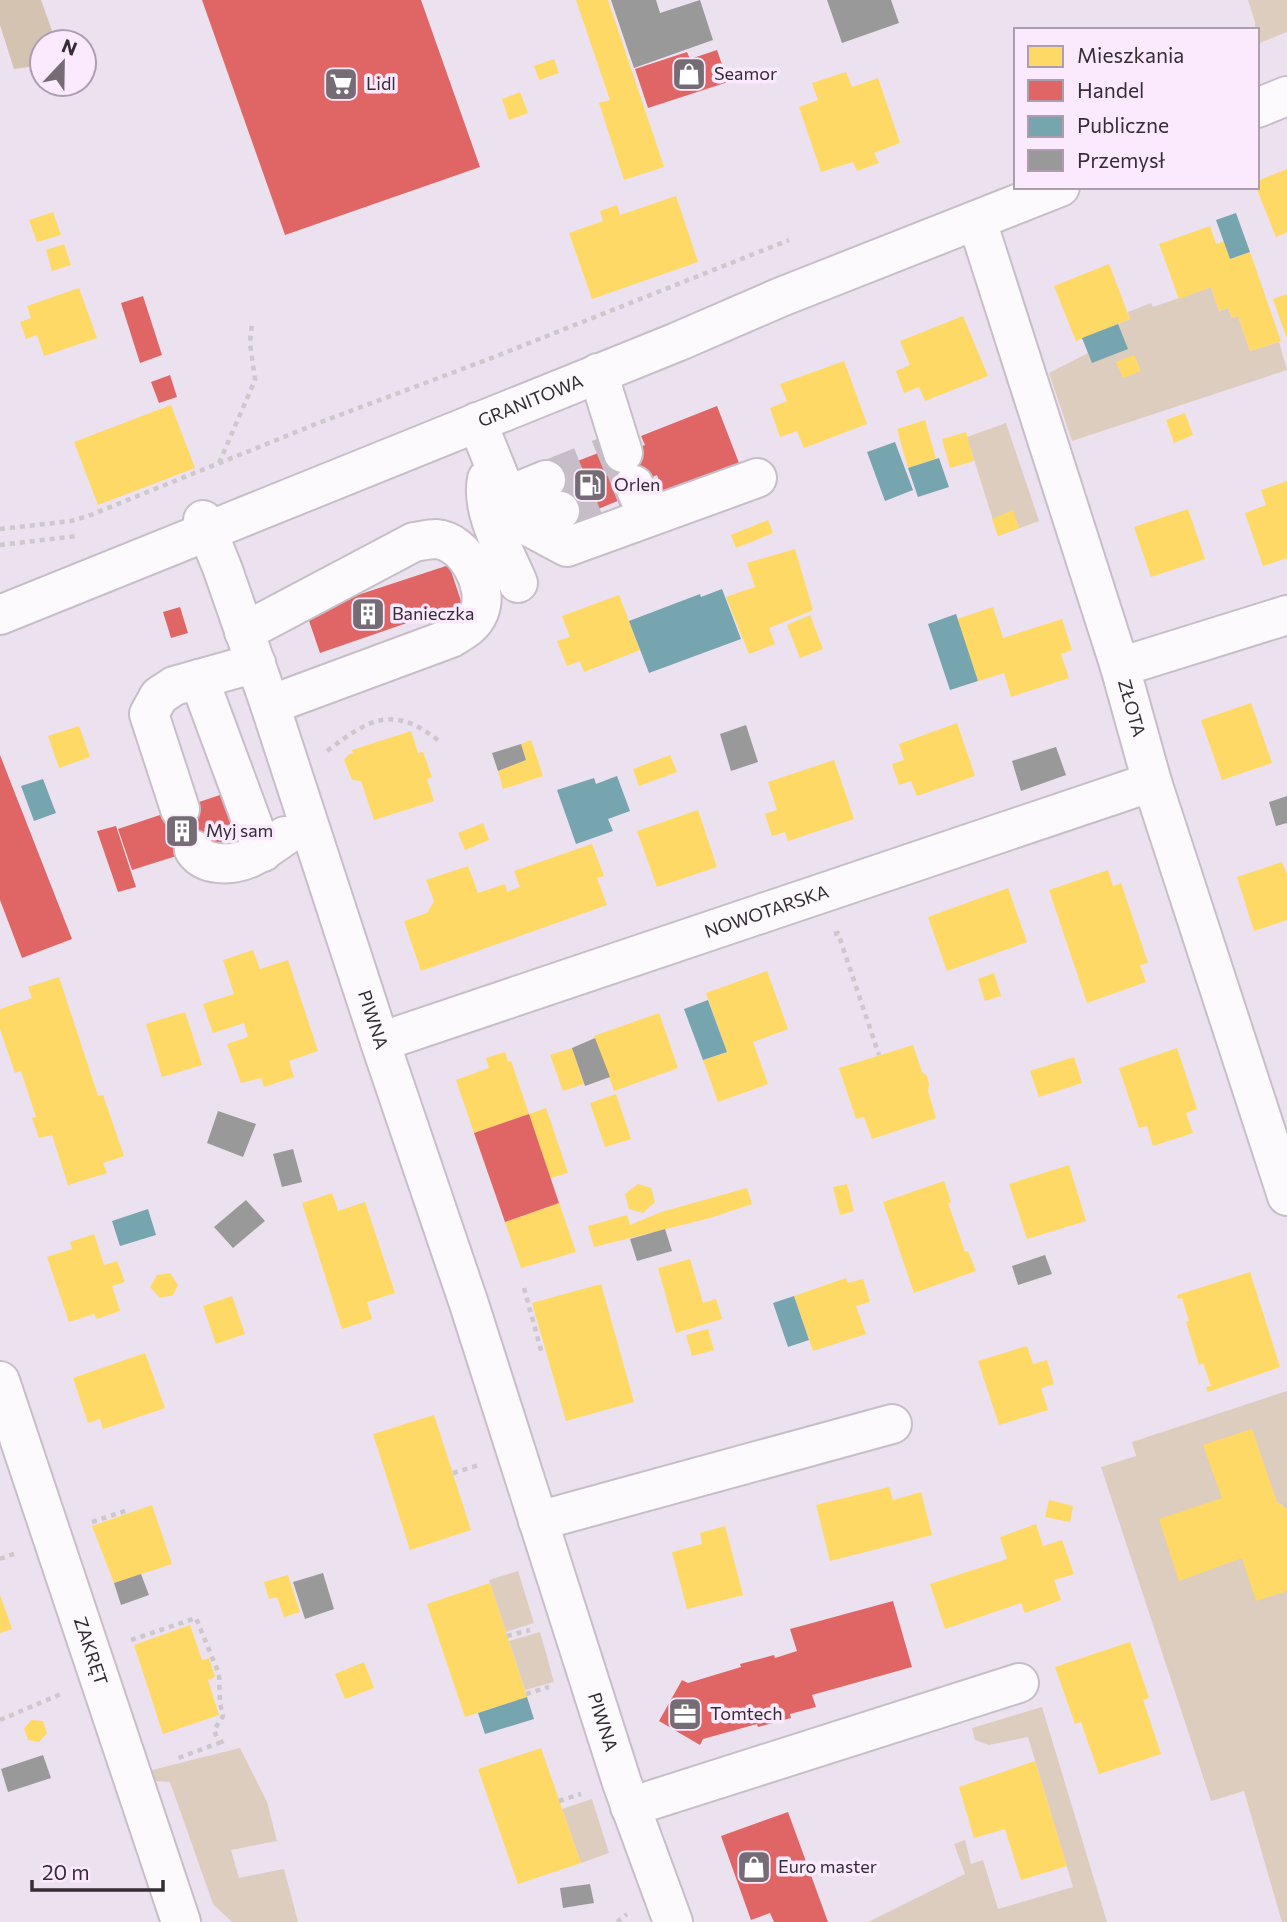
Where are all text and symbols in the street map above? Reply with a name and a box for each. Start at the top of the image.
north arrow [28,28,98,98]
legend [1014,28,1259,189]
text: N [59,33,80,60]
text: Mieszkania [1077,42,1184,67]
shop icon: Seamor [670,55,708,93]
place label: Seamor [714,62,777,84]
supermarket icon: Lidl [322,65,360,103]
place label: Lidl [366,72,396,94]
text: Handel [1077,77,1144,102]
text: Publiczne [1077,112,1169,137]
text: Przemysł [1077,147,1165,172]
street label: GRANITOWA [474,369,586,431]
fuel station icon: Orlen [571,466,609,504]
place label: Orlen [614,473,660,495]
building icon: Banieczka [349,595,387,633]
place label: Banieczka [392,602,475,624]
street label: ZŁOTA [1114,677,1151,739]
building icon: Myj sam [163,812,201,850]
place label: Myj sam [206,819,273,841]
street label: NOWOTARSKA [701,880,831,942]
street label: PIWNA [354,987,394,1052]
street label: ZAKRĘT [70,1614,113,1688]
street label: PIWNA [584,1690,623,1754]
office icon: Tomtech [666,1695,704,1733]
place label: Tomtech [710,1702,783,1724]
scale bar [32,1848,163,1892]
shop icon: Euro master [735,1848,773,1886]
place label: Euro master [778,1855,877,1877]
text: 20 m [42,1859,90,1884]

